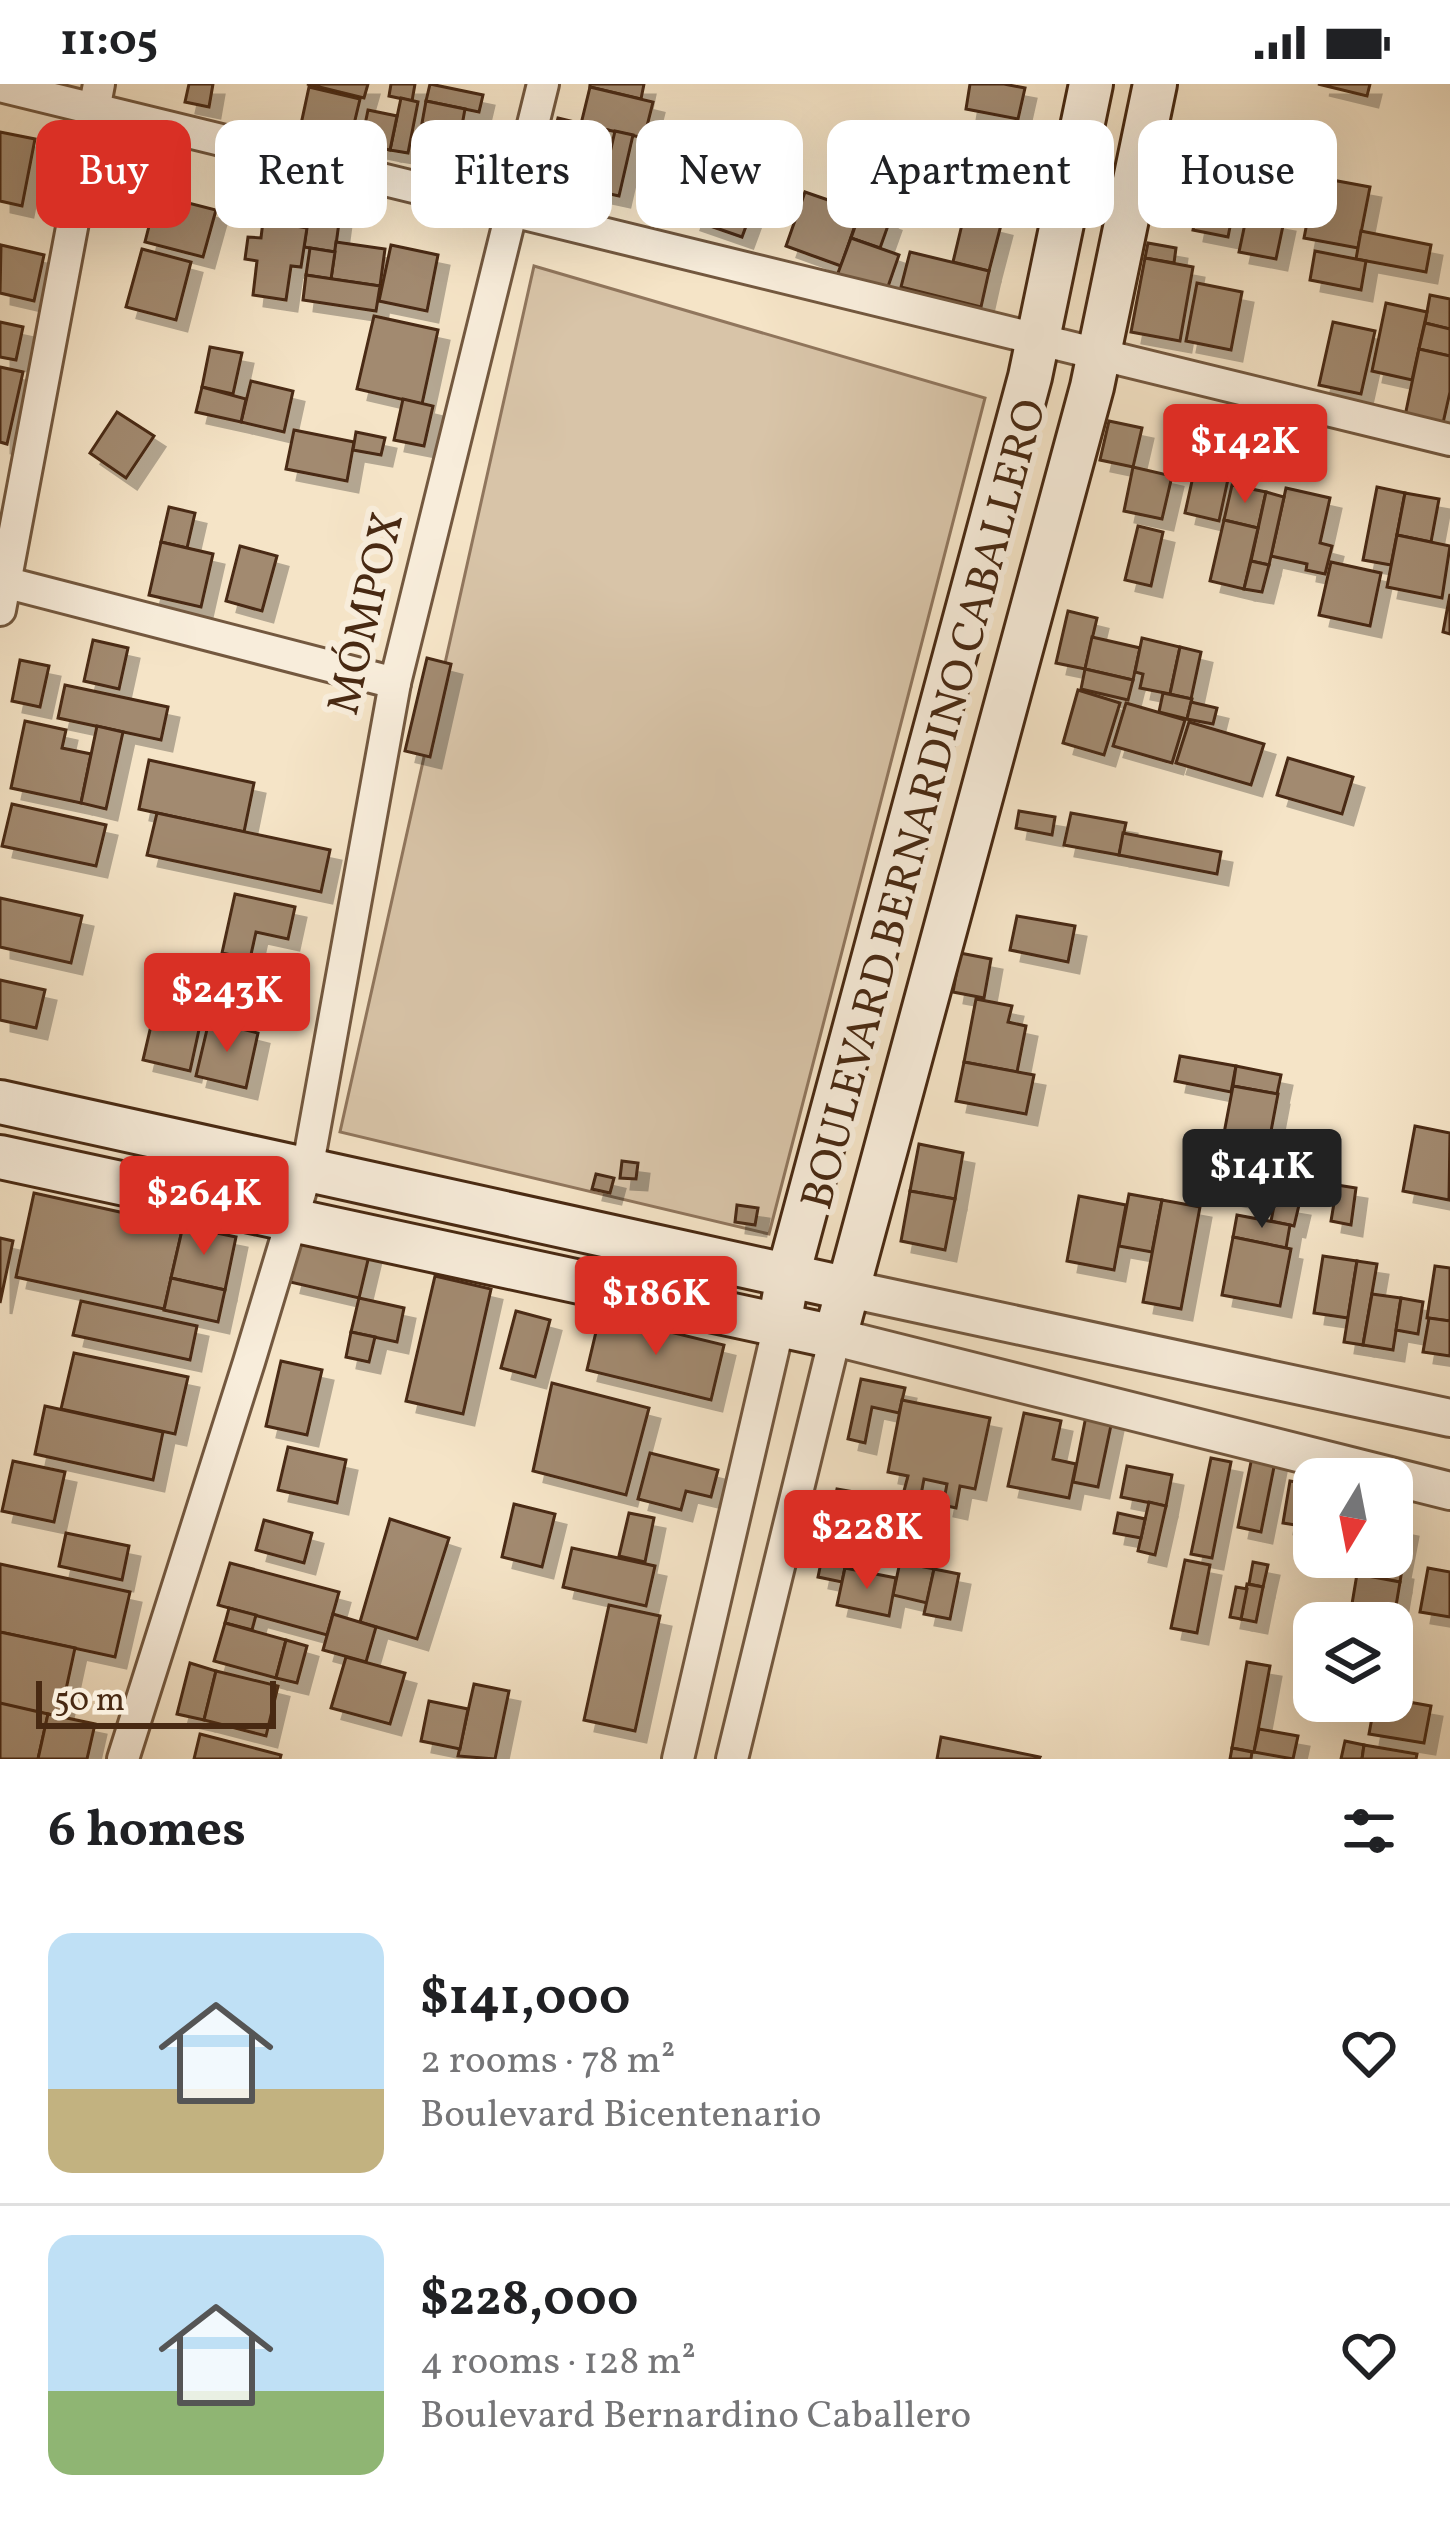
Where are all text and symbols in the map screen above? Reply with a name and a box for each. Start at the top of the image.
text: 11:05 [60,11,158,74]
chip: Buy [36,120,191,228]
chip: Rent [215,120,387,228]
chip: Filters [411,120,612,228]
chip: New [636,120,803,228]
chip: Apartment [827,120,1114,228]
chip: House [1138,120,1337,228]
street label: BOULEVARD BERNARDINO CABALLERO [787,393,1065,1217]
pin: $142K [1161,404,1329,506]
text: $142K [1190,416,1300,470]
street label: MÓMPOX [314,507,422,721]
pin: $243K [143,953,311,1055]
text: $243K [171,965,283,1019]
pin: $141K [1178,1129,1346,1231]
text: $141K [1210,1141,1315,1195]
pin: $264K [120,1156,288,1258]
text: $264K [147,1168,261,1222]
pin: $186K [572,1256,740,1358]
text: $186K [602,1268,710,1322]
north arrow [1293,1458,1413,1578]
map controls [1293,1458,1413,1722]
pin: $228K [783,1490,951,1592]
text: $228K [811,1502,923,1556]
button: layers [1293,1602,1413,1722]
scale bar [36,1675,276,1728]
text: 50 m [54,1679,125,1725]
text: 6 homes [48,1796,246,1867]
icon: filters [1336,1798,1402,1864]
text: $141,000 [420,1964,630,2035]
icon: home [144,1981,288,2125]
icon: heart [1336,2020,1402,2086]
text: 2 rooms · 78 m² [420,2035,675,2089]
text: Boulevard Bicentenario [420,2089,822,2143]
text: $228,000 [420,2265,638,2336]
icon: home [144,2283,288,2427]
icon: heart [1336,2322,1402,2388]
text: 4 rooms · 128 m² [420,2336,696,2390]
text: Boulevard Bernardino Caballero [420,2390,971,2444]

